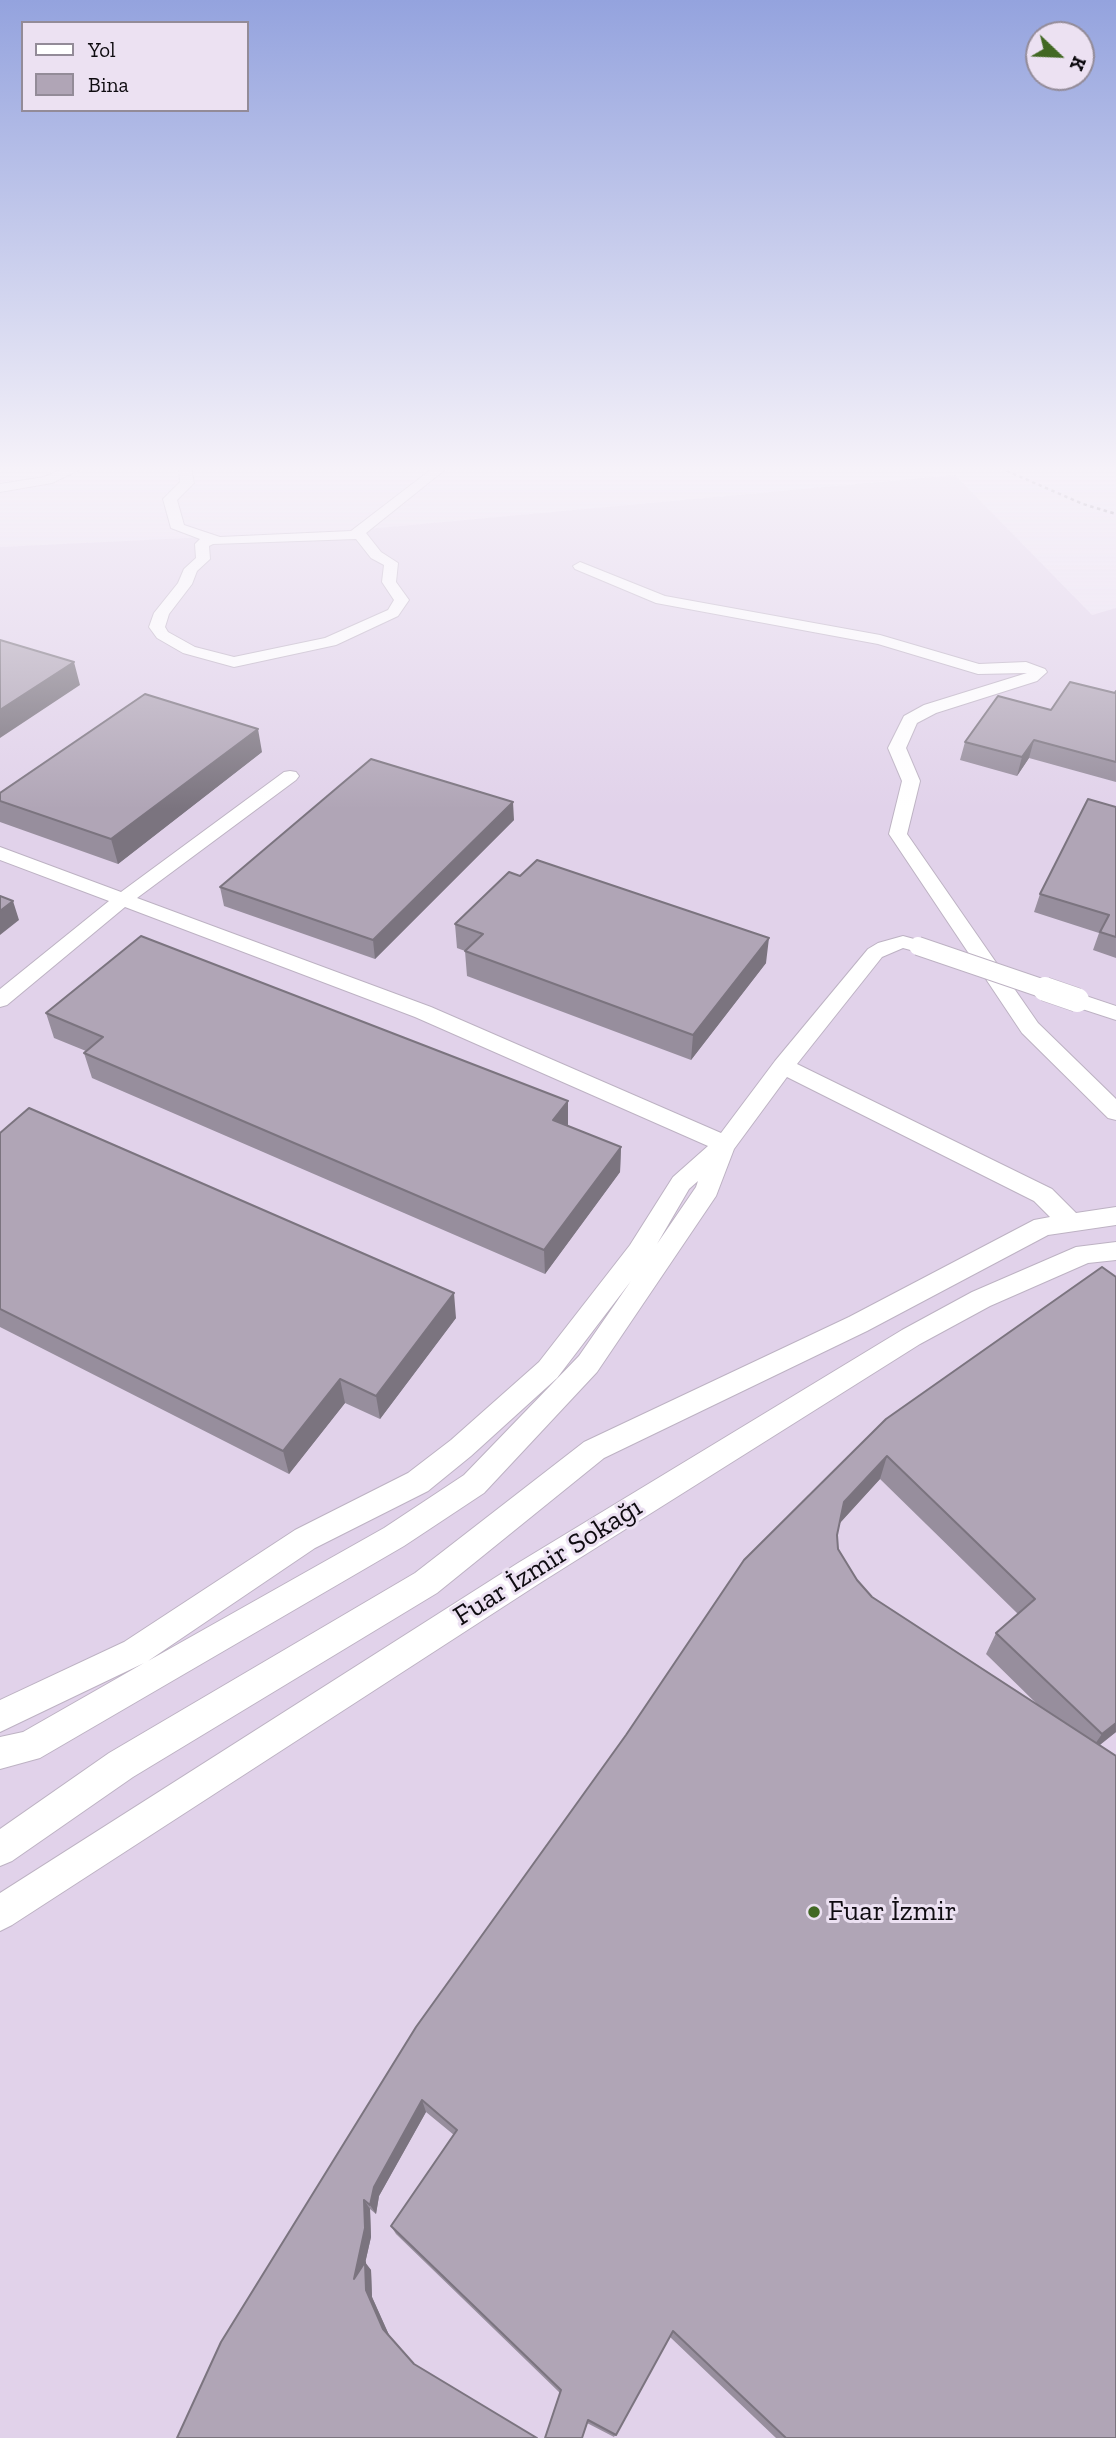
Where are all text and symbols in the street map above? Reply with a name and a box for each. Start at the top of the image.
legend [21,21,248,112]
north arrow [1025,21,1095,91]
text: Yol [88,37,116,62]
text: K [1065,53,1091,74]
text: Bina [88,72,129,97]
street label: Fuar İzmir Sokağı [448,1491,648,1633]
place label: Fuar İzmir [828,1895,957,1929]
marker: Fuar İzmir [806,1904,822,1920]

